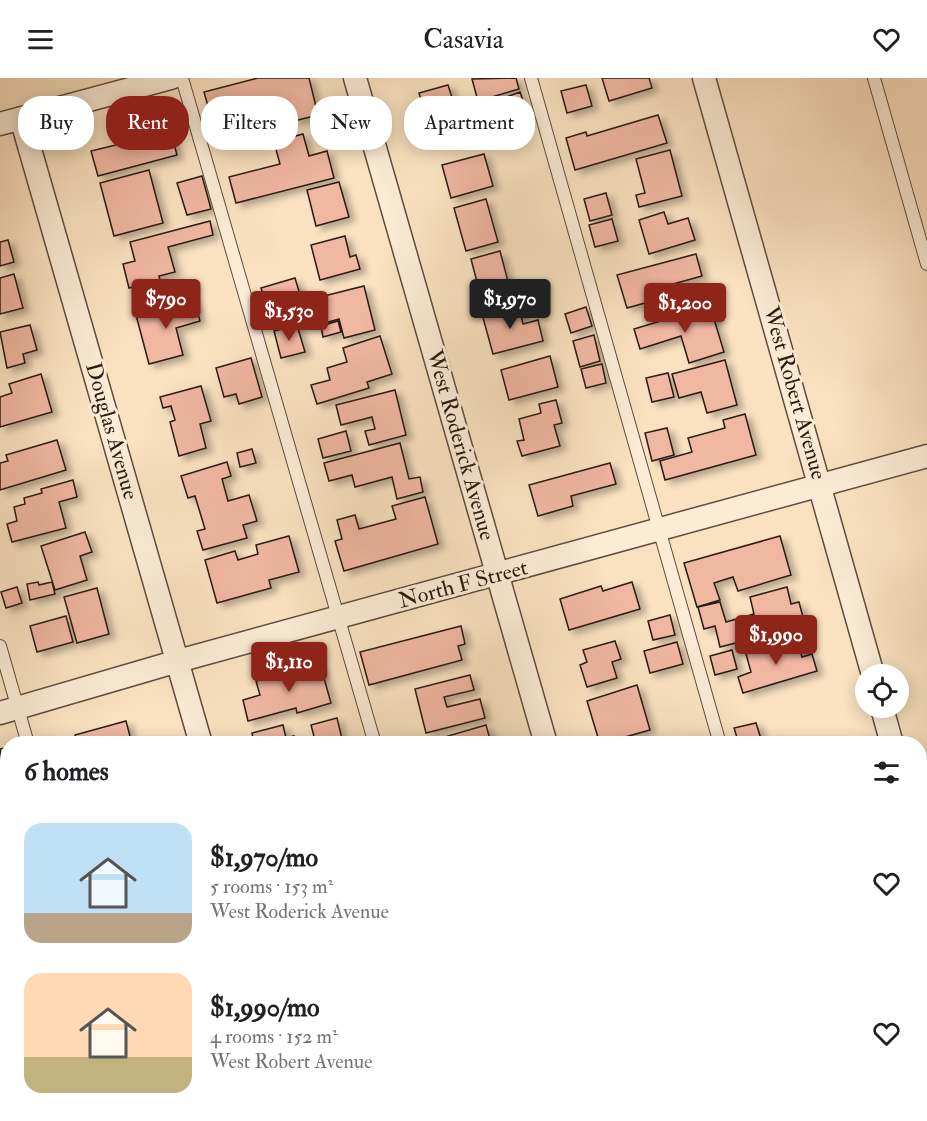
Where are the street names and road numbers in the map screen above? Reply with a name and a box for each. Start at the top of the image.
street label: West Robert Avenue [757,302,833,483]
street label: West Roderick Avenue [420,346,502,543]
street label: Douglas Avenue [79,359,145,503]
street label: North F Street [395,553,531,615]

